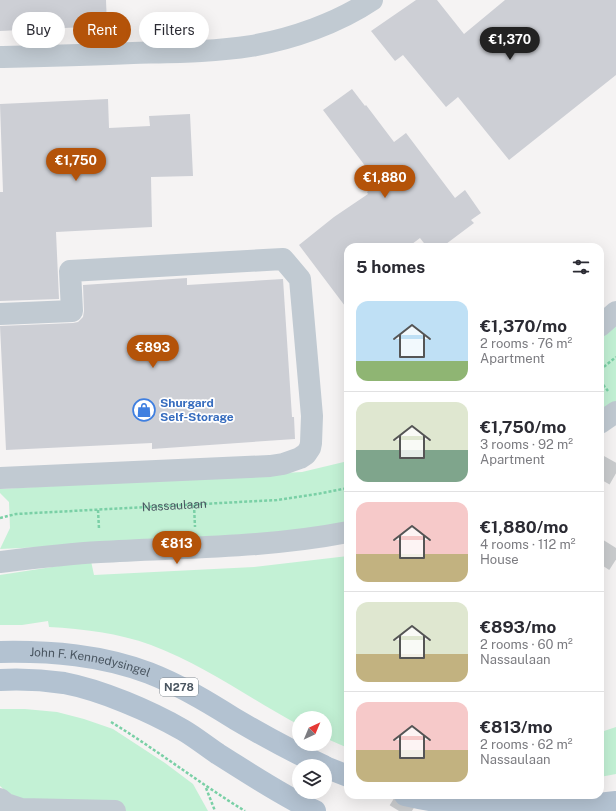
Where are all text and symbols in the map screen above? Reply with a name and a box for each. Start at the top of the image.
chip: Buy [12,12,65,48]
chip: Rent [73,12,131,48]
chip: Filters [139,12,209,48]
pin: €1,370 [477,27,543,61]
text: €1,370 [489,32,531,47]
pin: €1,750 [43,148,109,182]
text: €1,750 [55,153,97,168]
pin: €1,880 [352,165,418,199]
text: €1,880 [363,170,407,185]
icon: filters [570,256,592,278]
text: 5 homes [356,257,425,277]
text: €1,370/mo [480,316,567,336]
icon: home [388,317,436,365]
pin: €893 [129,335,177,369]
text: 2 rooms · 76 m² [480,336,572,351]
text: €893 [136,340,170,355]
text: Apartment [480,351,545,366]
place label: Shurgard Self-Storage [160,396,234,424]
shop icon: Shurgard Self-Storage [131,397,157,423]
text: €1,750/mo [480,417,566,437]
icon: home [388,418,436,466]
text: 3 rooms · 92 m² [480,437,573,452]
text: Apartment [480,452,545,467]
street label: Nassaulaan [141,497,207,514]
text: €1,880/mo [480,517,568,537]
icon: home [388,518,436,566]
pin: €813 [153,531,201,565]
text: €813 [161,536,193,551]
text: 4 rooms · 112 m² [480,537,575,552]
text: House [480,552,519,567]
text: €893/mo [480,617,556,637]
icon: home [388,618,436,666]
text: 2 rooms · 60 m² [480,637,573,652]
street label: John F. Kennedysingel [29,645,153,680]
text: Nassaulaan [480,652,551,667]
road number: N278 [160,678,198,696]
north arrow [292,711,332,751]
map controls [292,711,332,799]
text: €813/mo [480,717,553,737]
icon: home [388,718,436,766]
text: 2 rooms · 62 m² [480,737,573,752]
text: Nassaulaan [480,752,551,767]
button: layers [292,759,332,799]

